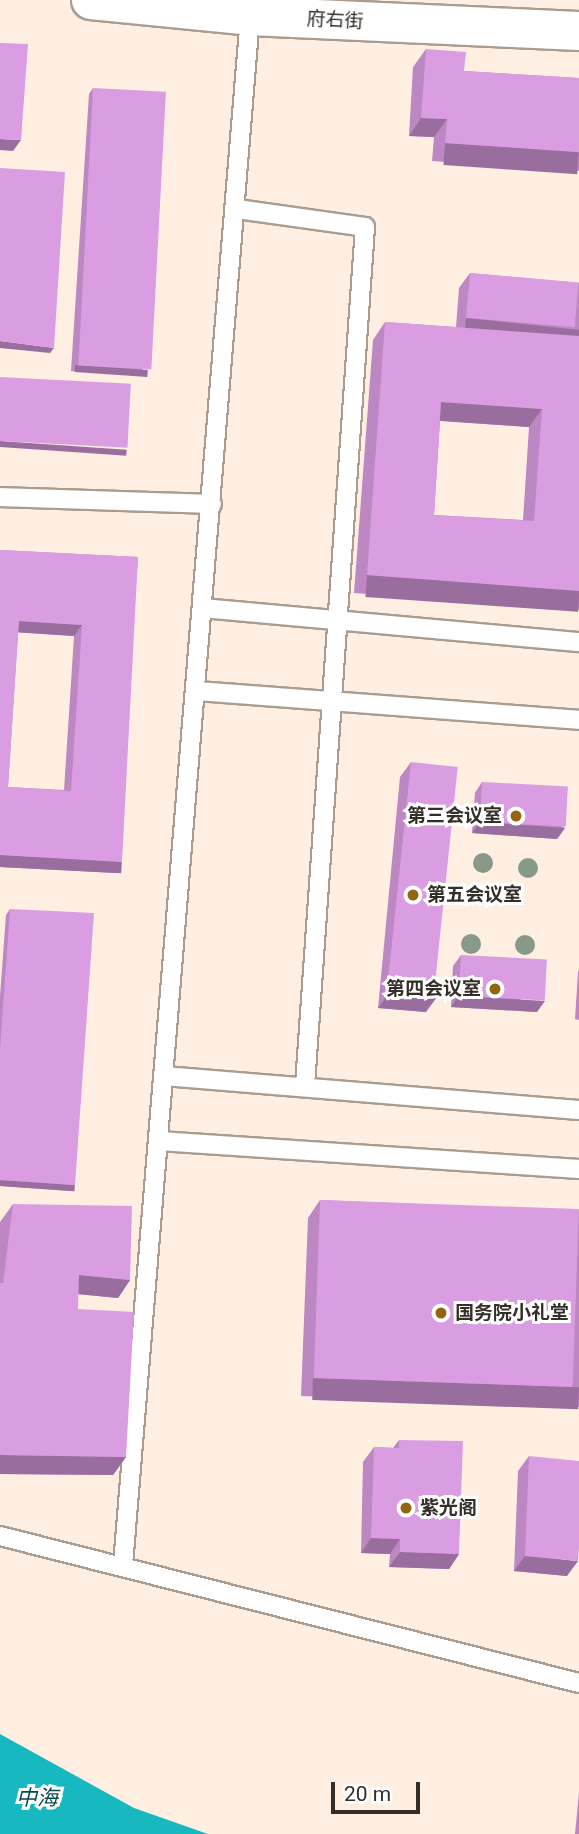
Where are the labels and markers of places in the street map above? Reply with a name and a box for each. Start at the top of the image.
place label: 第三会议室 [407,805,502,827]
marker: 第三会议室 [508,808,524,824]
place label: 第五会议室 [427,884,522,906]
marker: 第五会议室 [405,887,421,903]
place label: 第四会议室 [386,978,481,1000]
marker: 第四会议室 [487,981,503,997]
place label: 国务院小礼堂 [455,1302,569,1324]
marker: 国务院小礼堂 [433,1305,449,1321]
place label: 紫光阁 [420,1497,477,1519]
marker: 紫光阁 [398,1500,414,1516]

